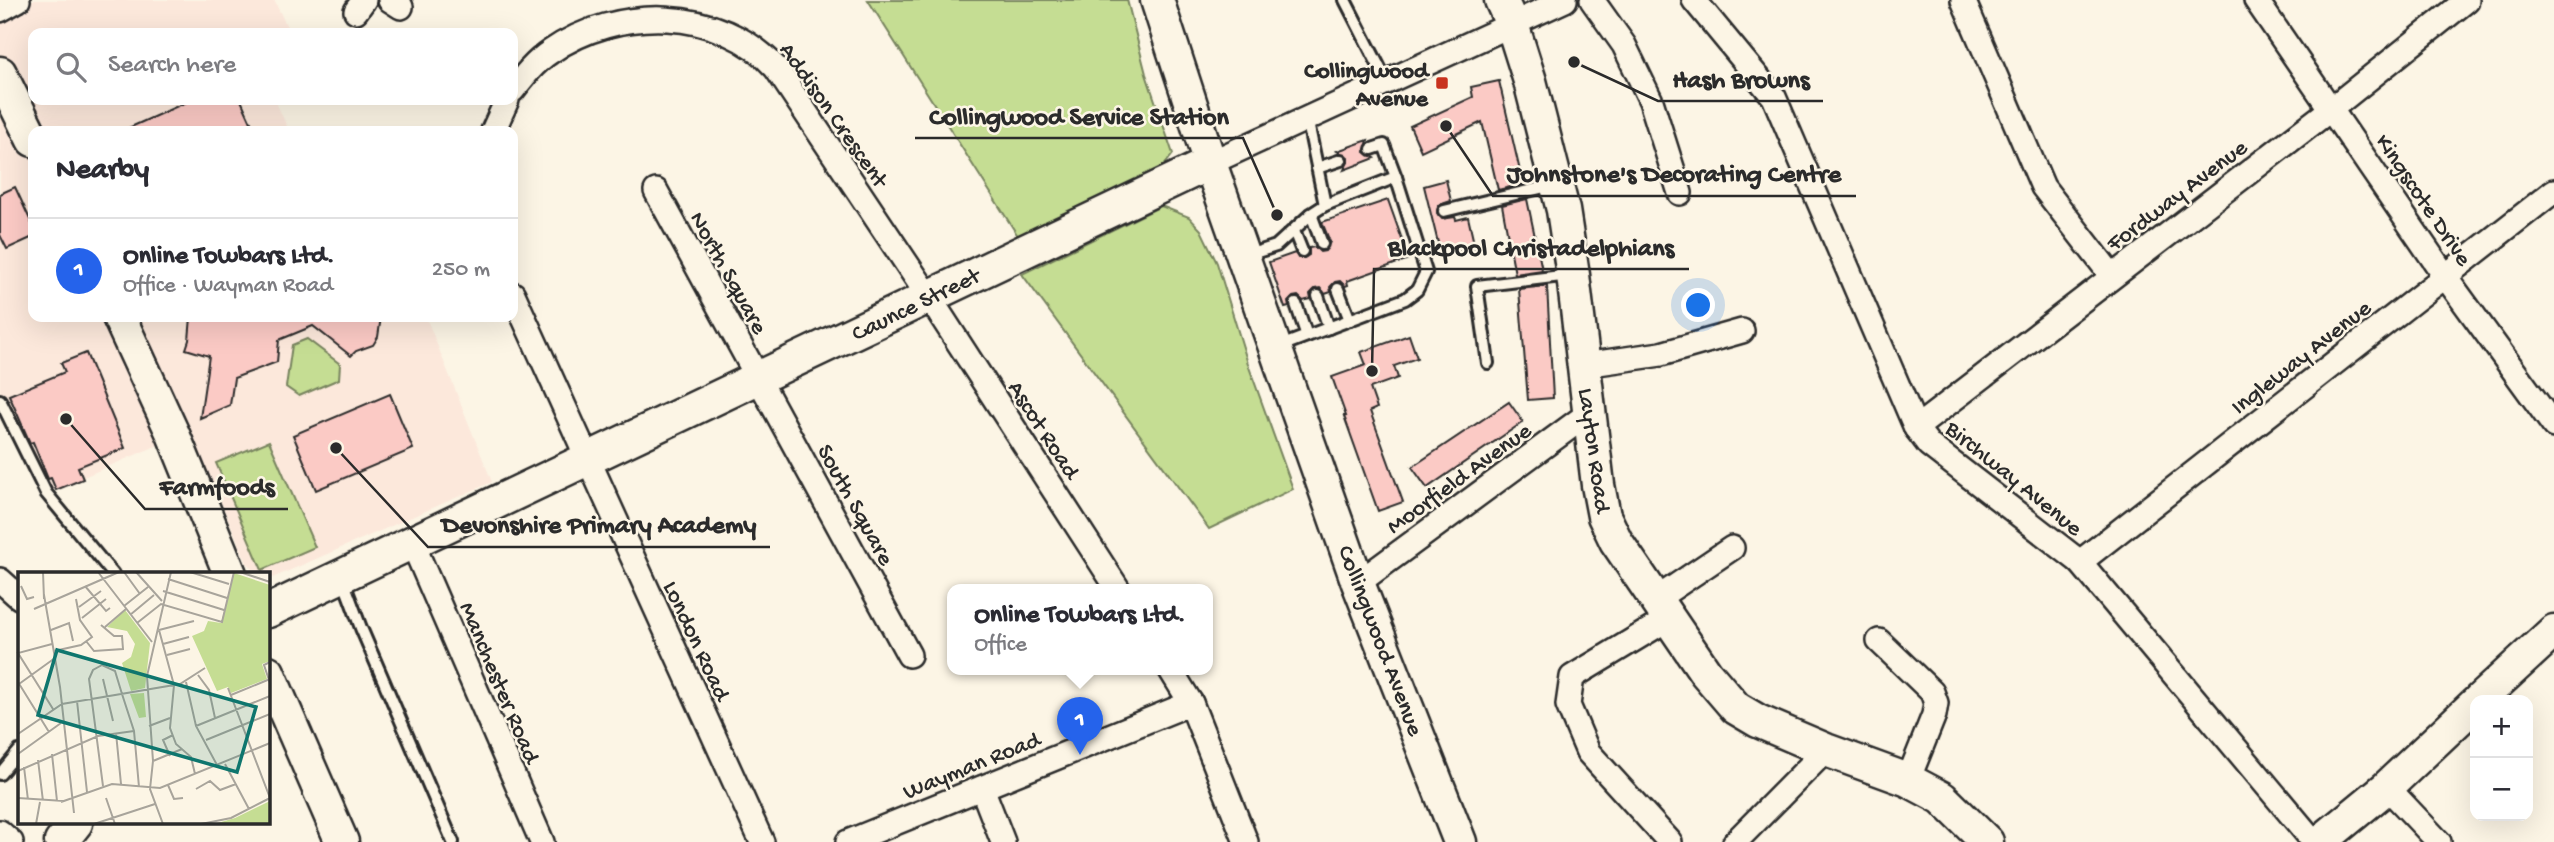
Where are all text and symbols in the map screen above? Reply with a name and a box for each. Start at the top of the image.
search box [28,28,518,105]
street label: Addison Crescent [771,38,894,196]
icon: search [52,48,90,86]
text: Search here [108,51,236,82]
callout: Hash Browns [1658,54,1823,101]
place label: Collingwood Avenue [1304,58,1431,115]
text: Hash Browns [1672,67,1811,98]
marker: Collingwood Avenue [1434,75,1450,91]
callout: Collingwood Service Station [915,91,1243,138]
text: Collingwood Service Station [929,104,1230,135]
street label: Kingscote Drive [2367,129,2477,273]
street label: Fordway Avenue [2101,134,2255,260]
callout: Johnstone's Decorating Centre [1493,149,1856,196]
text: Nearby [56,154,149,189]
text: Johnstone's Decorating Centre [1506,161,1843,192]
street label: North Square [681,207,773,341]
callout: Blackpool Christadelphians [1374,222,1689,269]
text: Blackpool Christadelphians [1387,235,1676,266]
text: Online Towbars Ltd. [123,242,335,273]
text: 1 [74,257,84,284]
text: 250 m [432,257,490,284]
street label: Caunce Street [848,262,987,350]
text: Office · Wayman Road [123,273,333,300]
your location [1681,288,1715,322]
street label: Ingleway Avenue [2226,295,2379,423]
street label: Ascot Road [1000,376,1086,487]
street label: Layton Road [1569,386,1616,517]
street label: Birchway Avenue [1937,415,2088,544]
street label: Moorfield Avenue [1382,417,1539,542]
street label: South Square [809,440,899,572]
callout: Farmfoods [145,462,288,509]
text: Farmfoods [158,474,276,505]
callout: Devonshire Primary Academy [428,500,770,547]
text: Devonshire Primary Academy [440,512,756,543]
street label: Collingwood Avenue [1329,542,1429,741]
inset map [18,572,270,824]
street label: London Road [654,577,736,708]
popup [947,584,1213,675]
street label: Manchester Road [451,598,546,770]
text: Online Towbars Ltd. [974,601,1186,632]
text: Office [974,632,1027,659]
map controls [2470,695,2533,821]
button: + [2470,695,2533,758]
pin: 1 [1057,697,1103,755]
street label: Wayman Road [899,726,1047,808]
button: − [2470,758,2533,821]

